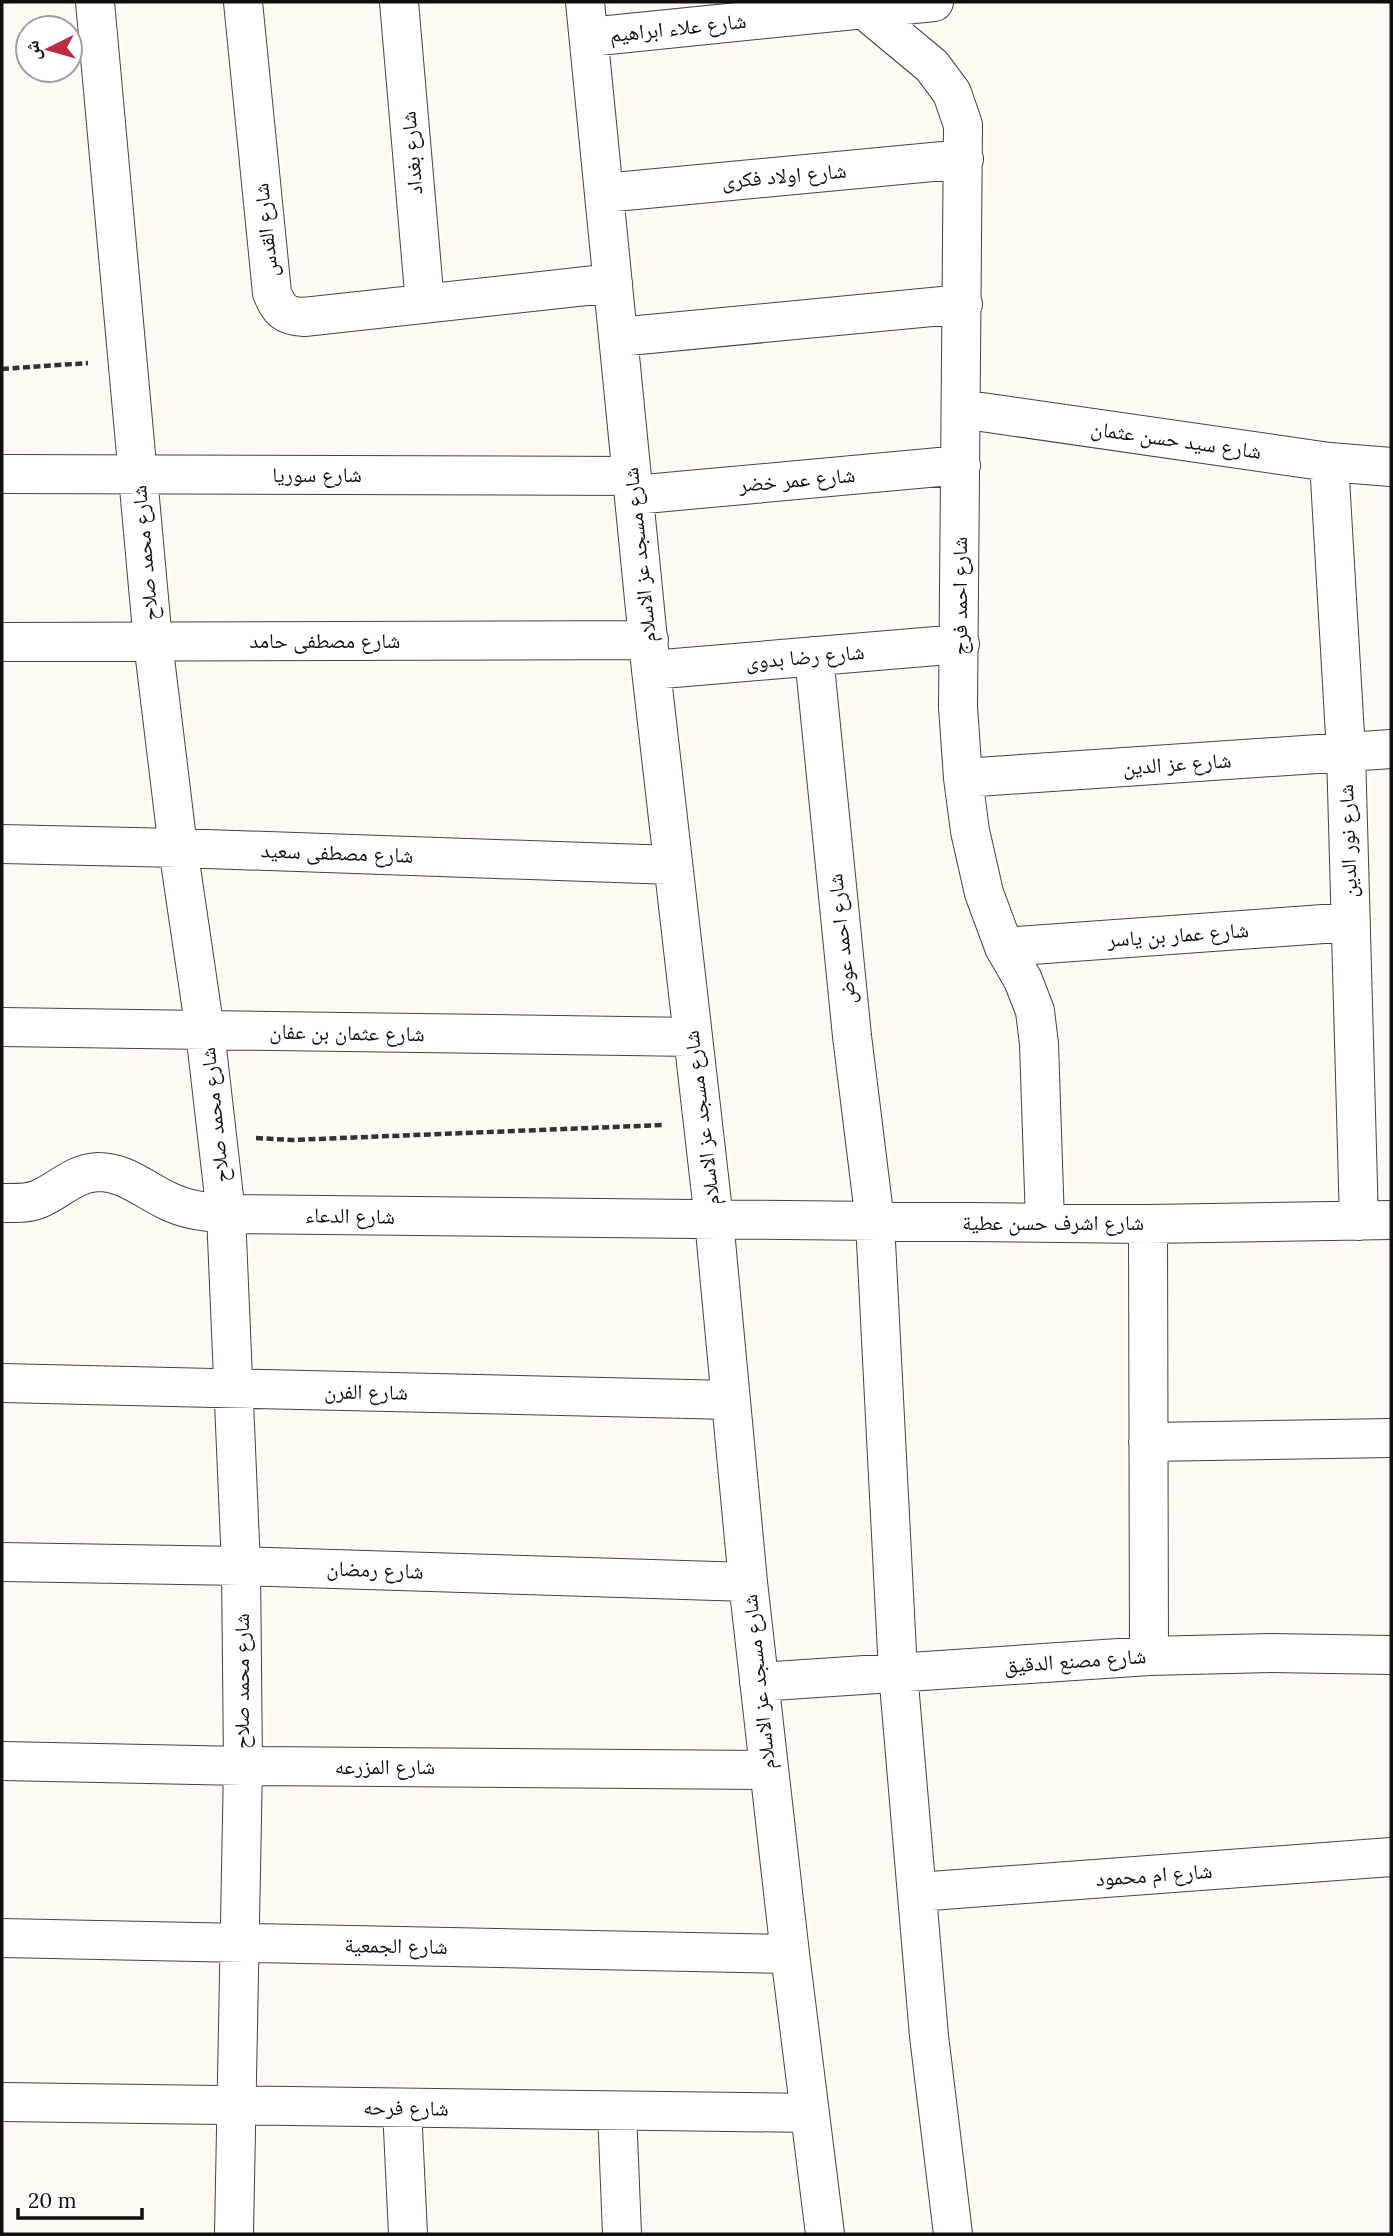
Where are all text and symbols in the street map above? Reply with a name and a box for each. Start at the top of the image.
street label: شارع علاء ابراهيم [608,7,748,49]
north arrow [14,14,84,84]
text: ش [19,39,45,62]
street label: شارع بغداد [394,110,429,196]
street label: شارع اولاد فكرى [720,157,848,194]
street label: شارع القدس [247,182,284,278]
street label: شارع سيد حسن عثمان [1089,414,1263,465]
street label: شارع سوريا [272,461,362,488]
street label: شارع عمر خضر [737,461,856,498]
street label: شارع مسجد عز الاسلام [617,466,663,644]
street label: شارع محمد صلاح [125,484,164,622]
street label: شارع احمد فرج [946,537,973,655]
street label: شارع مصطفى حامد [250,627,400,654]
street label: شارع رضا بدوى [744,638,866,675]
street label: شارع عز الدين [1122,746,1232,781]
street label: شارع نور الدين [1332,784,1363,898]
street label: شارع مصطفى سعيد [260,836,414,869]
street label: شارع احمد عوض [821,872,862,1006]
street label: شارع عمار بن ياسر [1105,916,1250,953]
street label: شارع عثمان بن عفان [269,1018,425,1047]
street label: شارع مسجد عز الاسلام [677,1029,727,1207]
street label: شارع محمد صلاح [194,1046,235,1184]
street label: شارع الدعاء [305,1201,395,1230]
street label: شارع اشرف حسن عطية [962,1209,1144,1236]
street label: شارع الفرن [324,1377,408,1406]
street label: شارع رمضان [326,1554,424,1585]
street label: شارع مسجد عز الاسلام [736,1593,782,1771]
street label: شارع محمد صلاح [228,1613,255,1749]
street label: شارع مصنع الدقيق [1003,1642,1147,1679]
street label: شارع المزرعه [335,1753,435,1780]
street label: شارع ام محمود [1095,1857,1213,1893]
street label: شارع الجمعية [344,1931,448,1960]
street label: شارع فرحه [363,2093,449,2122]
scale bar [18,2176,142,2220]
text: 20 m [28,2187,77,2214]

